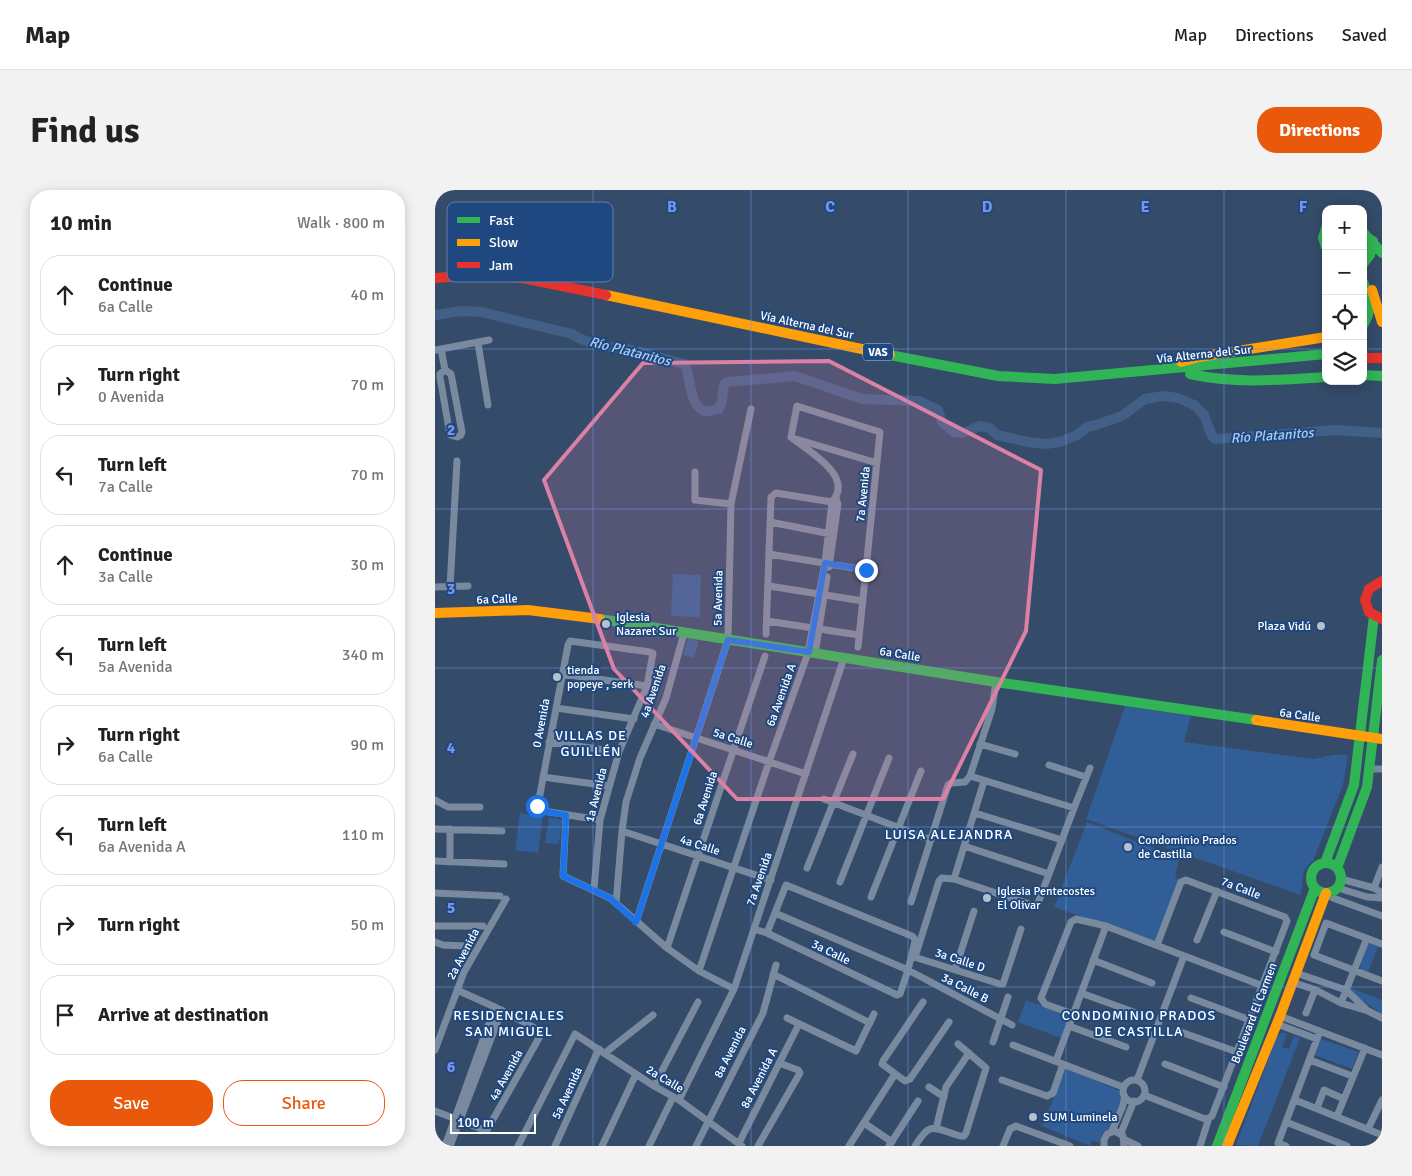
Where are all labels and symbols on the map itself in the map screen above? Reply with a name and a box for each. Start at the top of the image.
text: B [667,197,677,217]
text: C [825,197,835,217]
text: D [982,197,993,217]
text: E [1140,197,1150,217]
text: F [1299,197,1308,217]
legend [447,202,613,282]
text: Fast [489,212,514,229]
text: Slow [489,234,518,251]
text: Jam [489,257,513,274]
street label: Vía Alterna del Sur [759,308,856,343]
water label: Río Platanitos [587,333,674,370]
street label: Vía Alterna del Sur [1156,342,1253,367]
road number: VAS [863,344,893,360]
text: 2 [447,420,455,440]
water label: Río Platanitos [1230,424,1316,447]
street label: 7a Avenida [853,465,874,523]
route end [855,559,878,582]
street label: 5a Avenida [711,570,726,626]
text: 3 [447,579,455,599]
street label: 6a Calle [476,591,518,608]
place label: Iglesia Nazaret Sur [616,610,677,639]
marker: Iglesia Nazaret Sur [600,618,612,630]
place label: Plaza Vidú [1257,619,1311,634]
marker: Plaza Vidú [1315,620,1327,632]
street label: 6a Calle [878,644,921,665]
street label: 6a Avenida A [763,661,800,729]
street label: 4a Avenida [637,662,670,720]
place label: tienda popeye , serk [567,663,634,692]
marker: tienda popeye , serk [551,671,563,683]
street label: 0 Avenida [529,697,554,749]
street label: 6a Calle [1278,705,1321,726]
street label: 5a Calle [711,725,755,752]
district label: VILLAS DE GUILLÉN [555,727,627,760]
text: 4 [447,738,456,758]
street label: 1a Avenida [582,766,611,824]
street label: 6a Avenida [690,769,721,827]
route start [526,795,549,818]
district label: LUISA ALEJANDRA [885,826,1013,843]
street label: 4a Calle [678,832,722,859]
place label: Condominio Prados de Castilla [1138,833,1237,862]
marker: Condominio Prados de Castilla [1122,841,1134,853]
street label: 7a Avenida [743,850,776,908]
street label: 7a Calle [1219,874,1263,903]
place label: Iglesia Pentecostes El Olivar [997,884,1095,913]
marker: Iglesia Pentecostes El Olivar [981,892,993,904]
text: 5 [447,898,455,918]
street label: 2a Avenida [444,926,483,982]
street label: 3a Calle [809,937,853,968]
street label: 3a Calle D [933,945,987,976]
street label: Boulevard El Carmen [1228,961,1281,1066]
street label: 3a Calle B [939,970,991,1007]
district label: RESIDENCIALES SAN MIGUEL [453,1007,565,1040]
district label: CONDOMINIO PRADOS DE CASTILLA [1062,1007,1216,1040]
street label: 8a Avenida [711,1024,750,1081]
street label: 8a Avenida A [738,1045,781,1111]
street label: 4a Avenida [486,1047,527,1103]
text: 6 [447,1057,456,1077]
street label: 2a Calle [643,1062,686,1096]
street label: 5a Avenida [549,1065,586,1122]
place label: SUM Luminela [1043,1110,1118,1125]
scale bar [450,1111,536,1134]
marker: SUM Luminela [1027,1111,1039,1123]

